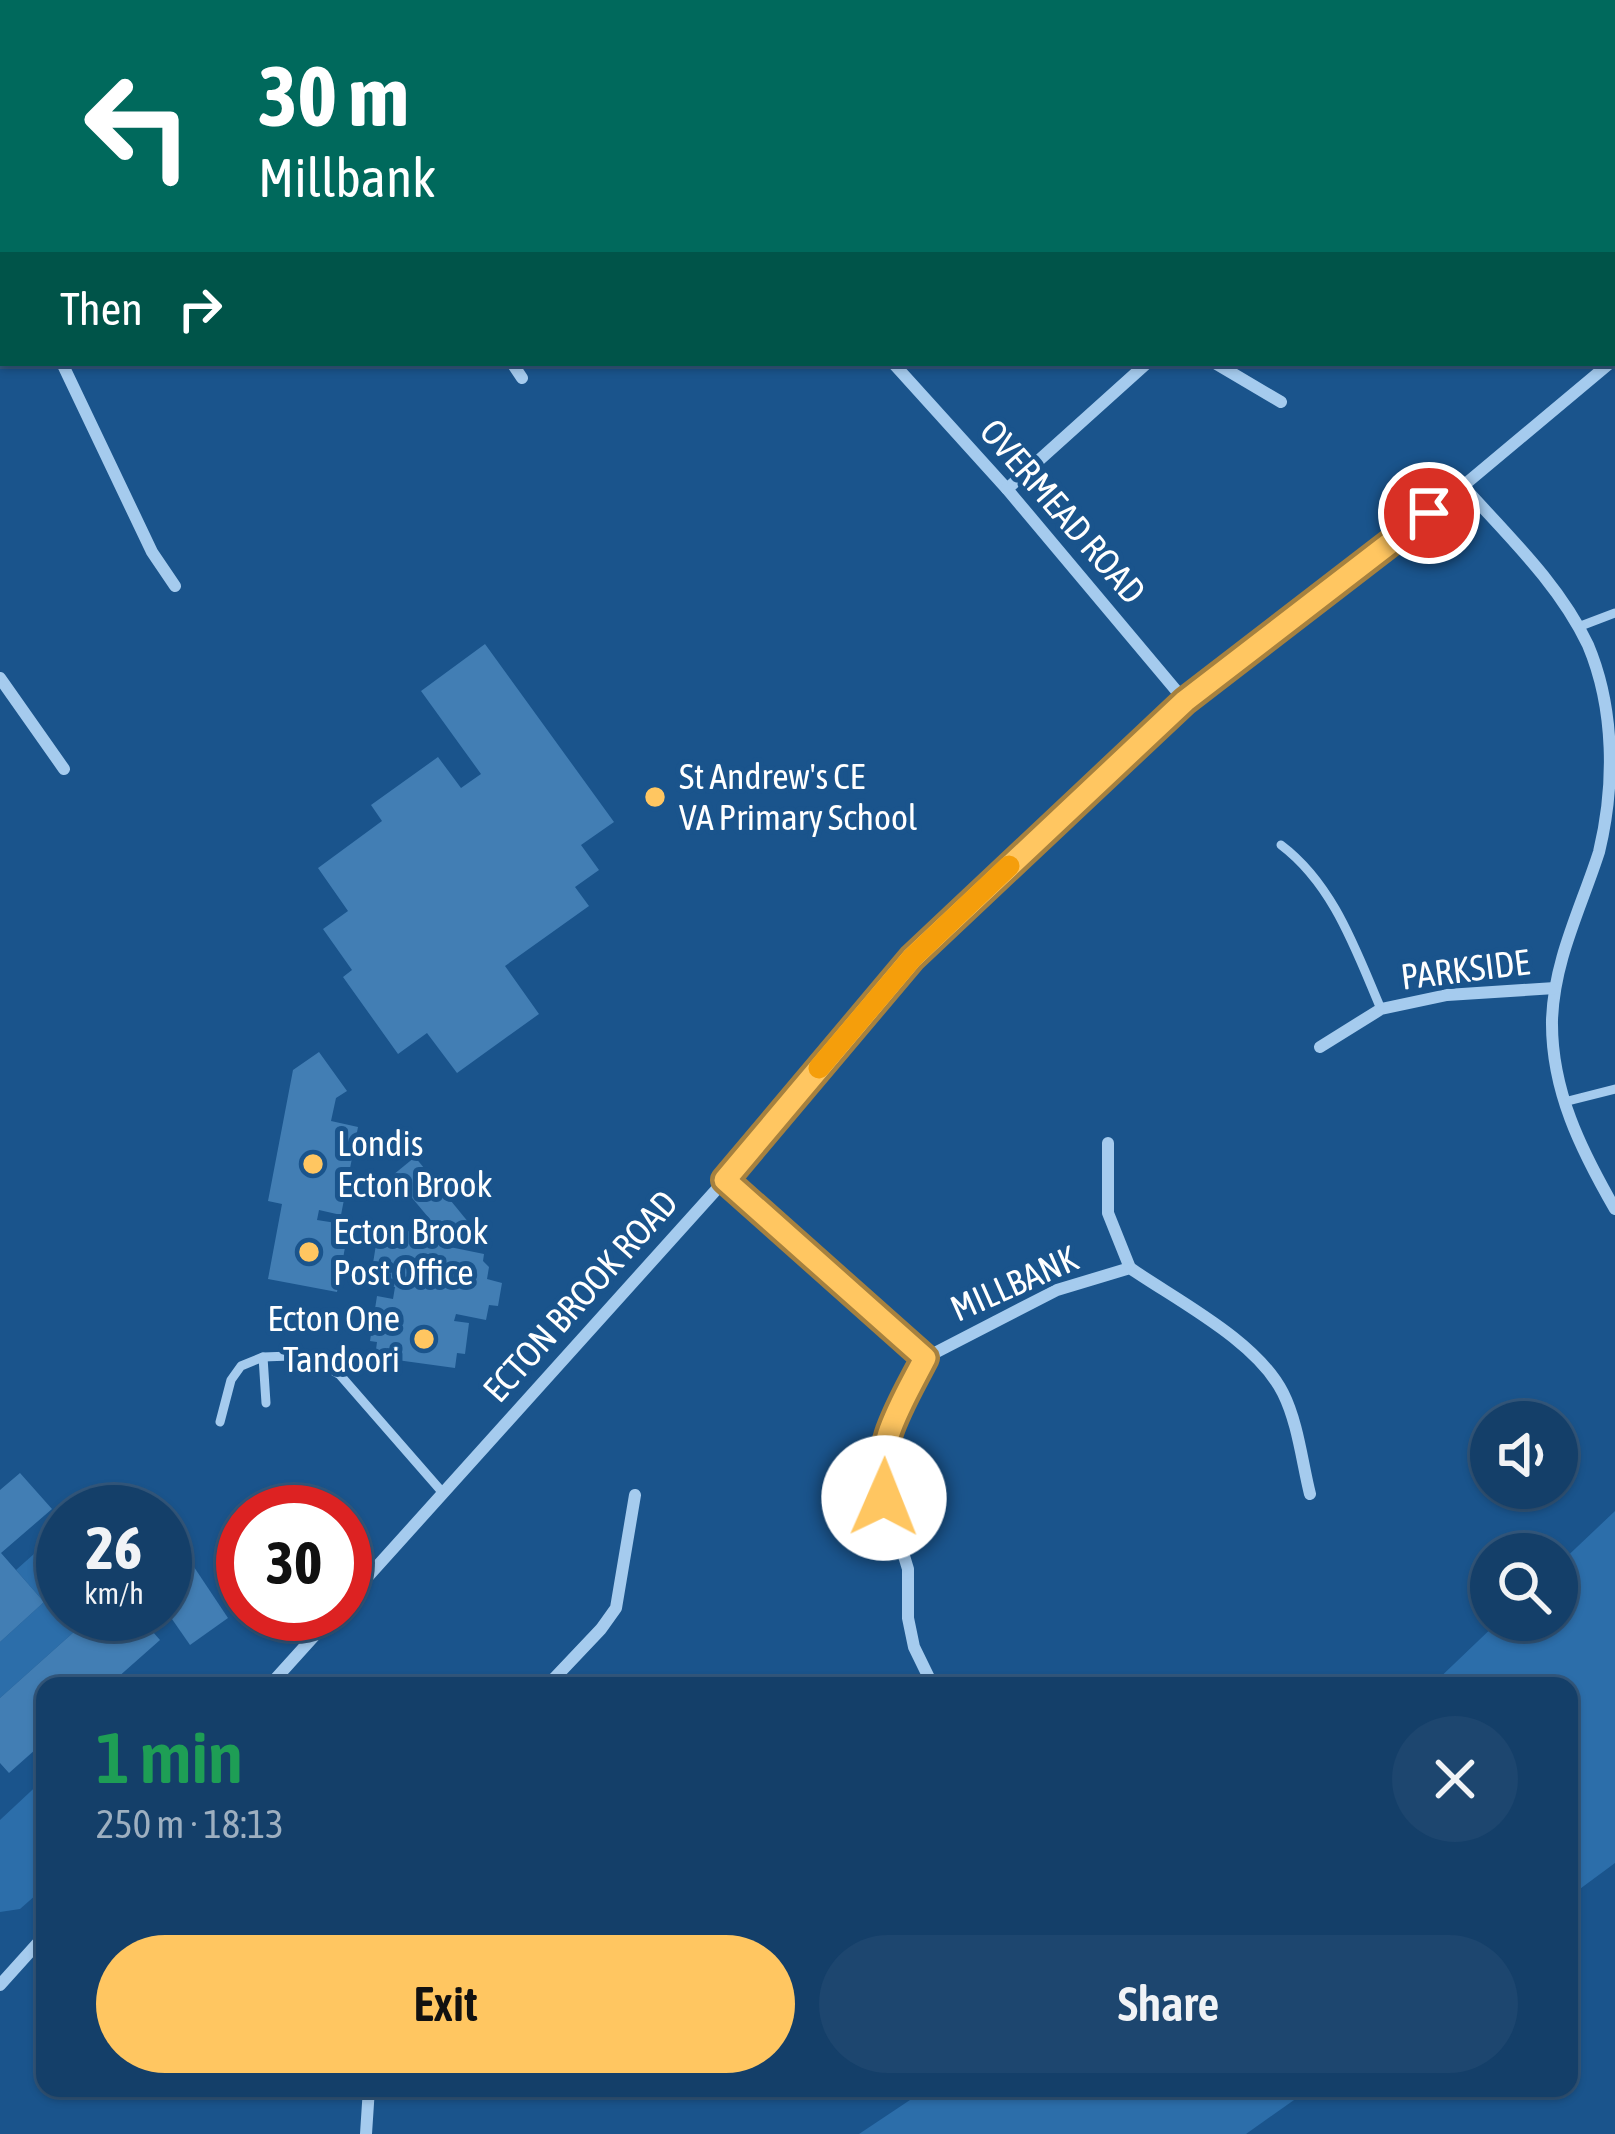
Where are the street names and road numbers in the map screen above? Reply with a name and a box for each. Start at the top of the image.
street label: OVERMEAD ROAD [972,410,1154,612]
street label: PARKSIDE [1398,940,1532,998]
street label: ECTON BROOK ROAD [474,1182,686,1410]
street label: MILLBANK [944,1236,1084,1330]

